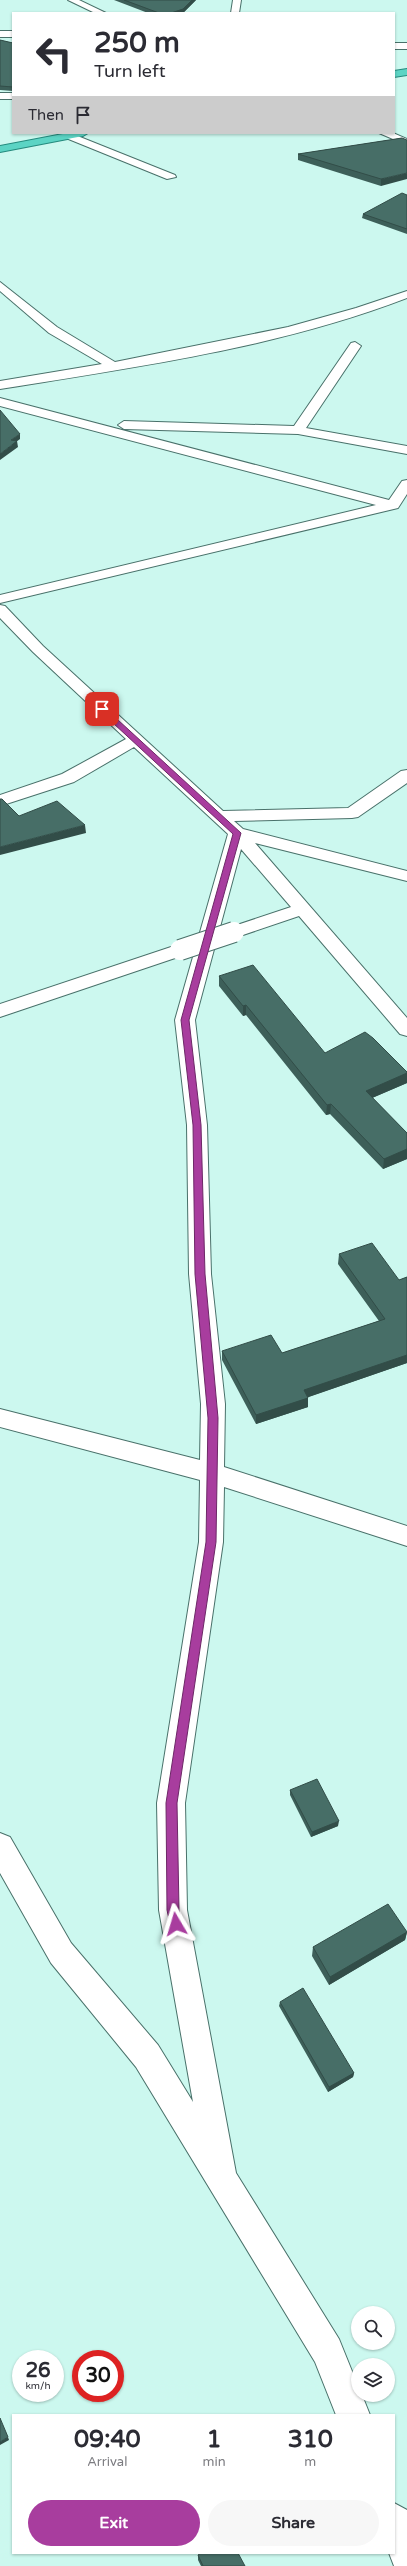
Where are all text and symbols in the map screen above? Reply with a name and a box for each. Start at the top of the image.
text: 250 m [94,26,180,60]
icon: left [28,28,80,80]
text: Turn left [94,60,166,82]
icon: arrive [72,104,94,126]
text: Then [28,106,64,124]
pin [85,692,119,726]
icon: arrive [91,698,113,720]
position arrow [155,1903,197,1945]
map controls [351,2306,395,2402]
button: search [351,2306,395,2350]
speed limit sign: 30 [72,2350,124,2402]
button: layers [351,2358,395,2402]
text: 26 [25,2359,51,2383]
text: km/h [25,2380,51,2392]
text: 09:40 [74,2425,141,2454]
text: 1 [207,2425,222,2454]
text: 310 [288,2425,333,2454]
text: Arrival [87,2454,127,2470]
text: min [203,2454,226,2470]
text: m [304,2454,316,2470]
button: Exit [28,2500,200,2546]
button: Share [208,2500,379,2546]

